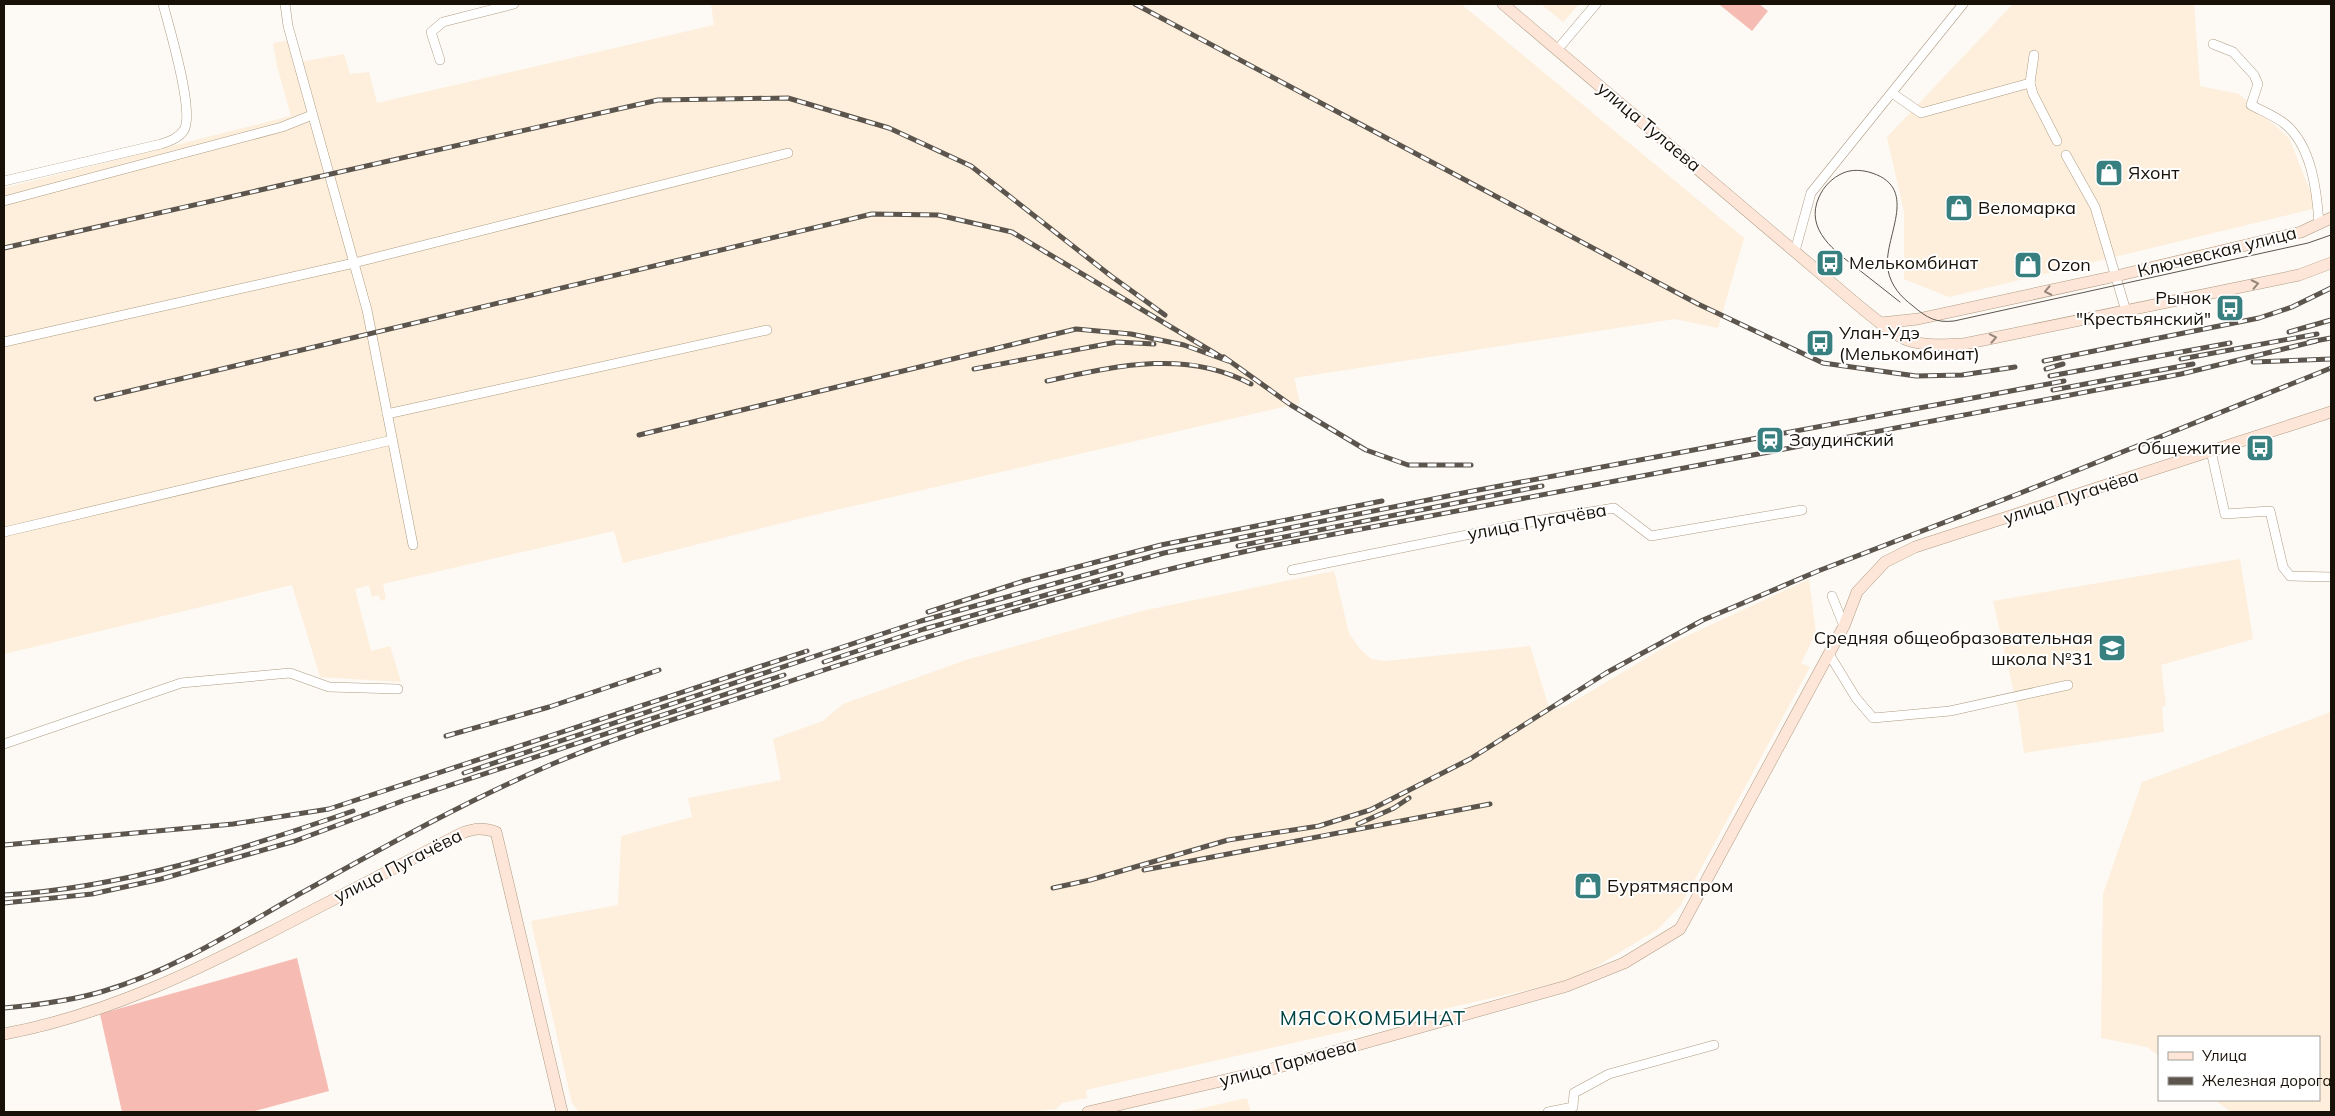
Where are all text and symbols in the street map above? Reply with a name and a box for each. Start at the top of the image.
street label: улица Тулаева [1593,77,1706,177]
shop icon: Яхонт [2094,158,2124,188]
place label: Яхонт [2128,161,2180,184]
shop icon: Веломарка [1944,193,1974,223]
place label: Веломарка [1978,196,2076,219]
street label: Ключевская улица [2135,221,2299,282]
bus stop icon: Мелькомбинат [1815,248,1845,278]
shop icon: Ozon [2013,250,2043,280]
place label: Мелькомбинат [1849,251,1979,274]
place label: Ozon [2047,253,2091,276]
one-way arrow [2250,279,2259,290]
one-way arrow [2043,285,2052,296]
place label: Рынок "Крестьянский" [2076,286,2211,330]
bus stop icon: Рынок "Крестьянский" [2215,293,2245,323]
place label: Улан-Удэ (Мелькомбинат) [1838,321,1980,365]
bus stop icon: Улан-Удэ (Мелькомбинат) [1805,328,1835,358]
one-way arrow [1988,333,1997,344]
station icon: Заудинский [1755,425,1785,455]
place label: Заудинский [1789,428,1894,451]
bus stop icon: Общежитие [2245,433,2275,463]
place label: Общежитие [2137,436,2241,459]
street label: улица Пугачёва [2000,464,2141,529]
street label: улица Пугачёва [1466,498,1608,545]
place label: Средняя общеобразовательная школа №31 [1814,626,2093,670]
school or university icon: Средняя общеобразовательная школа №31 [2097,633,2127,663]
street label: улица Пугачёва [330,823,466,908]
shop icon: Бурятмяспром [1573,871,1603,901]
place label: Бурятмяспром [1607,874,1733,897]
district label: МЯСОКОМБИНАТ [1280,1005,1466,1030]
street label: улица Гармаева [1217,1033,1359,1092]
legend [2158,1036,2320,1101]
text: Улица [2201,1046,2247,1065]
text: Железная дорога [2202,1071,2332,1090]

